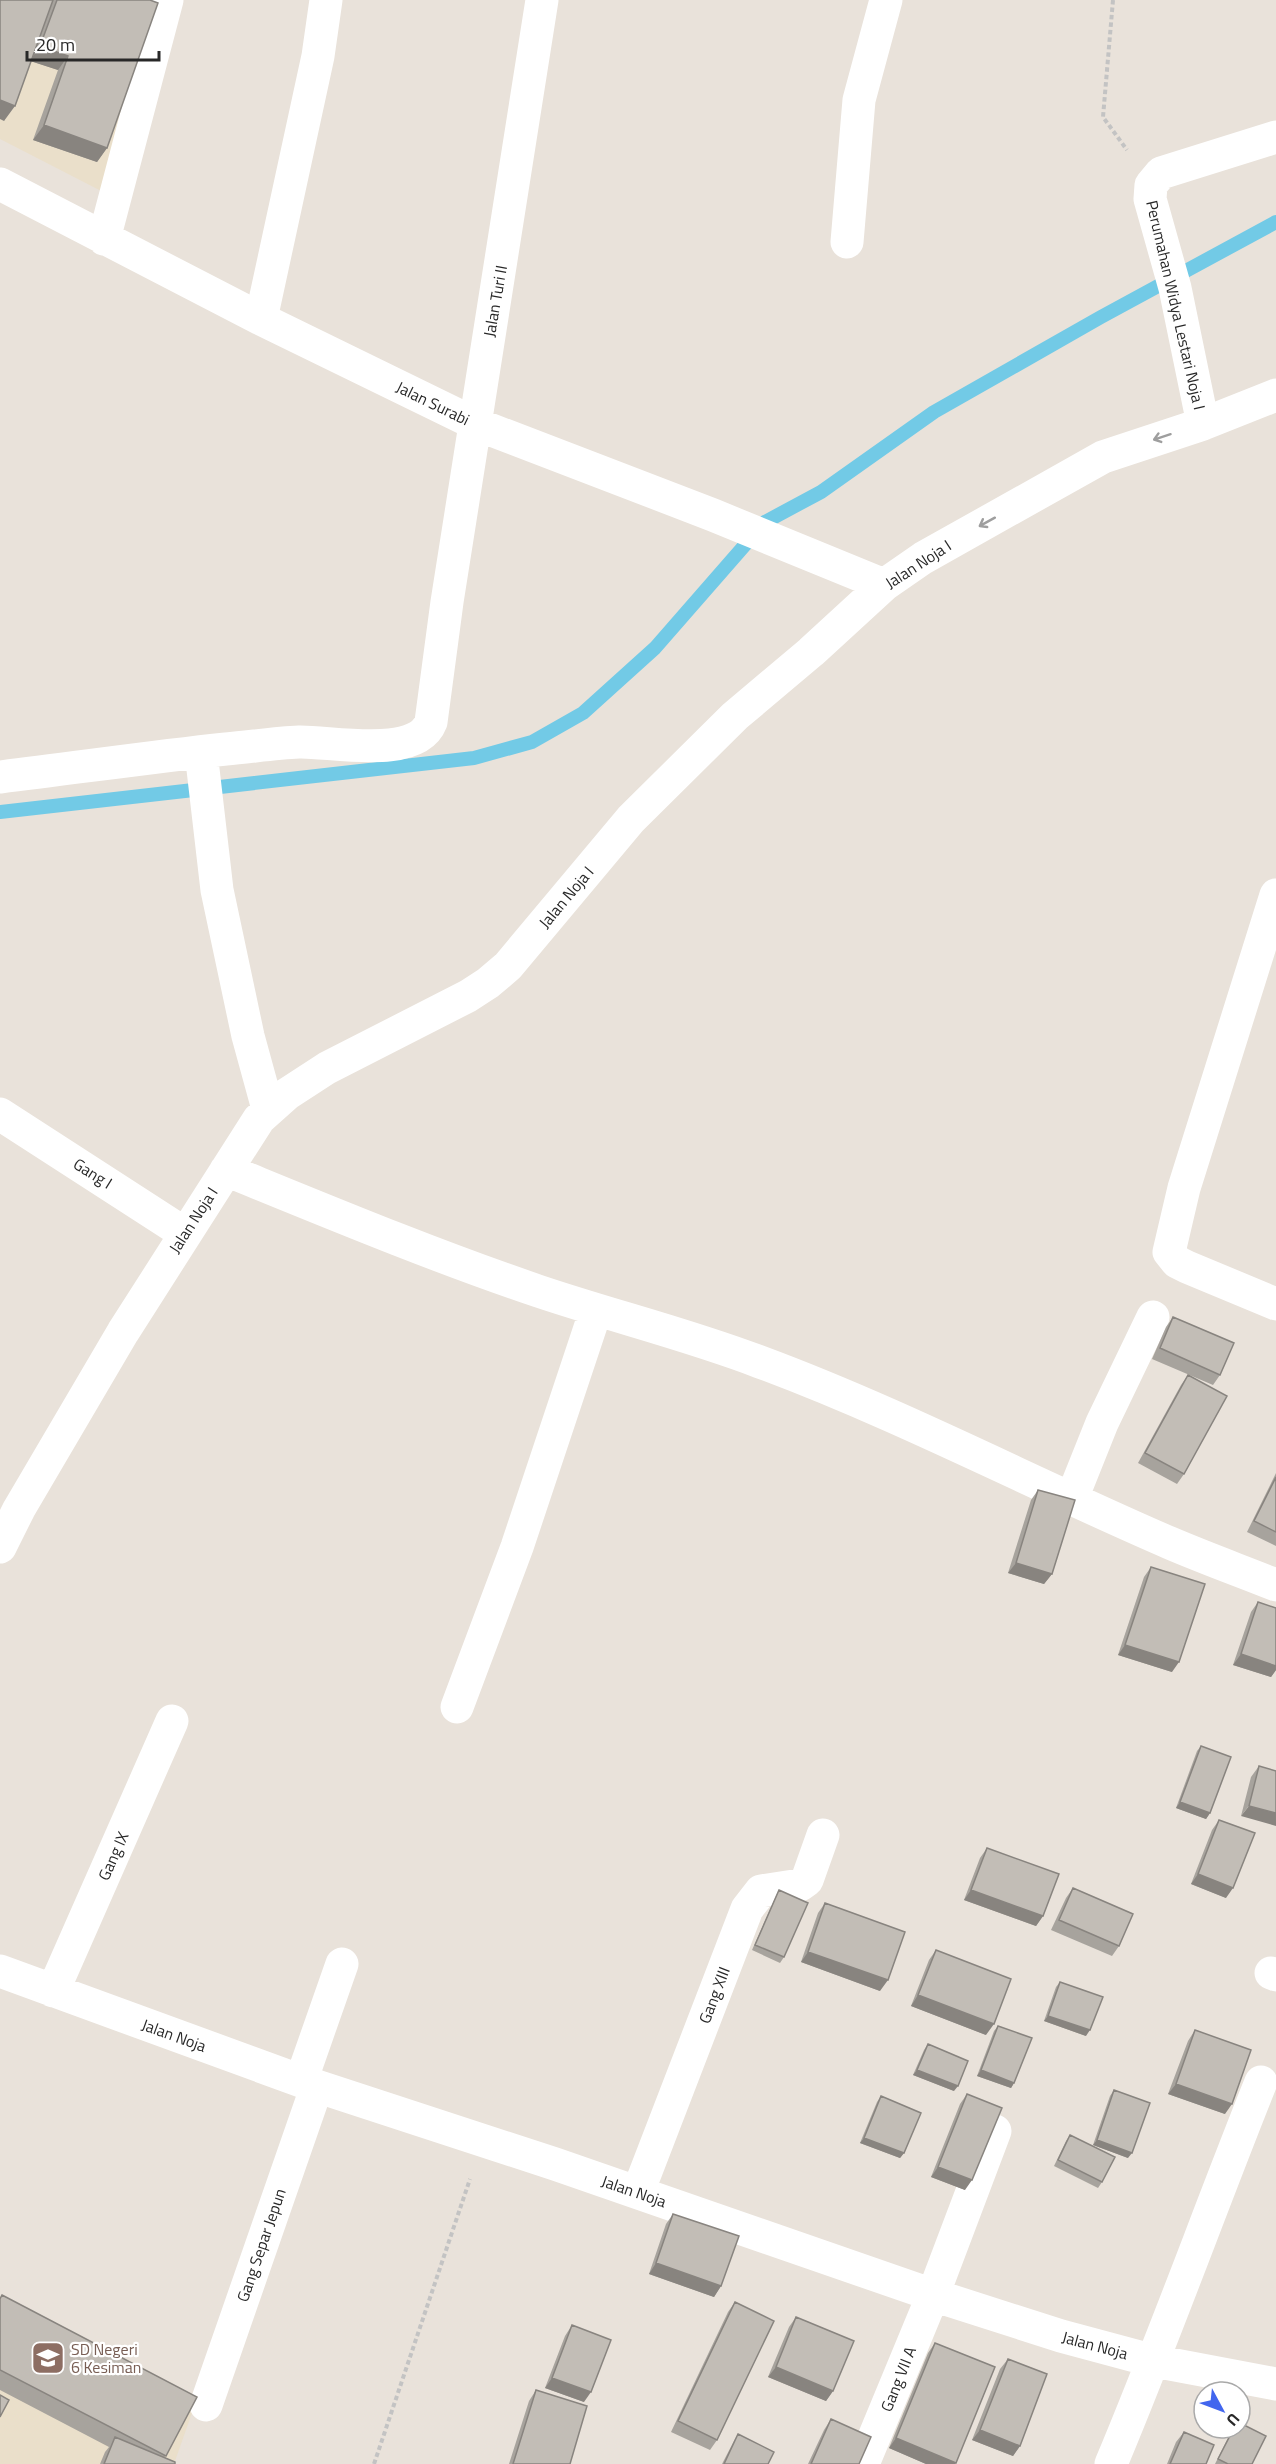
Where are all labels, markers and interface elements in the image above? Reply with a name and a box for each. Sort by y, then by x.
scale bar [27,24,159,62]
text: 20 m [36,31,75,58]
street label: Perumahan Widya Lestari Noja I [1140,198,1212,412]
street label: Jalan Turi II [477,263,513,339]
street label: Jalan Surabi [392,375,474,431]
one-way arrow [1153,433,1172,444]
one-way arrow [979,516,996,528]
street label: Jalan Noja I [880,534,956,594]
street label: Jalan Noja I [533,861,599,933]
street label: Gang I [69,1152,117,1194]
street label: Jalan Noja I [163,1182,223,1258]
street label: Gang IX [92,1828,134,1884]
street label: Gang XIII [692,1963,736,2027]
street label: Jalan Noja [138,2012,210,2058]
street label: Jalan Noja [598,2169,670,2213]
street label: Gang Separ Jepun [230,2185,292,2305]
street label: Jalan Noja [1059,2325,1131,2365]
place label: SD Negeri 6 Kesiman [71,2337,141,2379]
school or university icon: SD Negeri 6 Kesiman [30,2340,66,2376]
street label: Gang VII A [874,2342,922,2415]
north arrow [1192,2380,1252,2440]
text: U [1221,2408,1246,2432]

